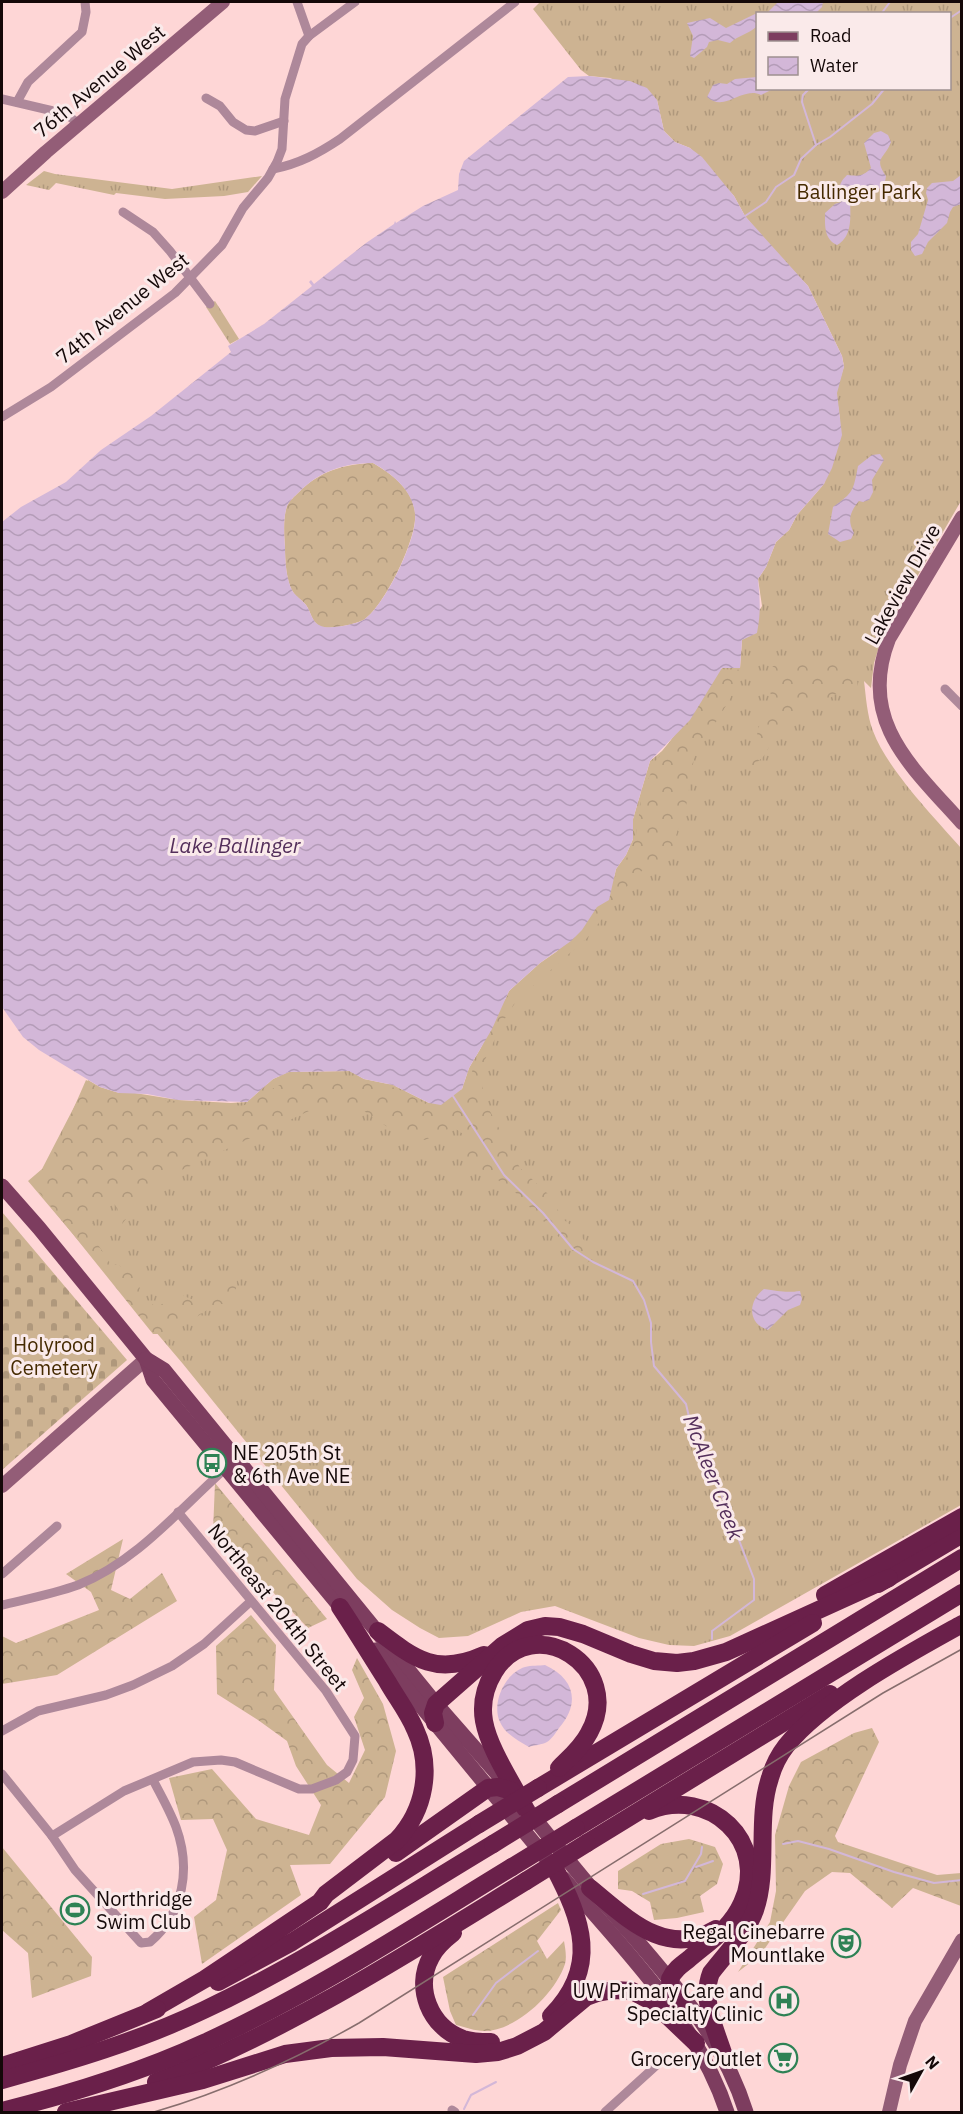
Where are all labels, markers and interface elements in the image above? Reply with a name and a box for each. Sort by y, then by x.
legend [756,12,951,90]
street label: 76th Avenue West [28,18,170,144]
text: Road [810,24,851,47]
text: Water [810,54,859,77]
park label: Ballinger Park [797,178,922,205]
street label: 74th Avenue West [50,246,194,370]
street label: Lakeview Drive [858,519,946,649]
water label: Lake Ballinger [170,831,302,859]
park label: Holyrood Cemetery [10,1331,98,1381]
water label: McAleer Creek [677,1410,751,1545]
place label: NE 205th St & 6th Ave NE [233,1439,350,1489]
bus stop icon: NE 205th St & 6th Ave NE [196,1447,228,1479]
street label: Northeast 204th Street [202,1518,354,1696]
place label: Northridge Swim Club [96,1885,193,1935]
sports icon: Northridge Swim Club [59,1894,91,1926]
place label: Regal Cinebarre Mountlake [683,1918,825,1968]
theatre icon: Regal Cinebarre Mountlake [830,1927,862,1959]
place label: UW Primary Care and Specialty Clinic [573,1977,763,2027]
hospital icon: UW Primary Care and Specialty Clinic [768,1985,800,2017]
supermarket icon: Grocery Outlet [767,2042,799,2074]
north arrow [891,2042,951,2102]
place label: Grocery Outlet [631,2045,762,2072]
text: N [921,2051,944,2073]

